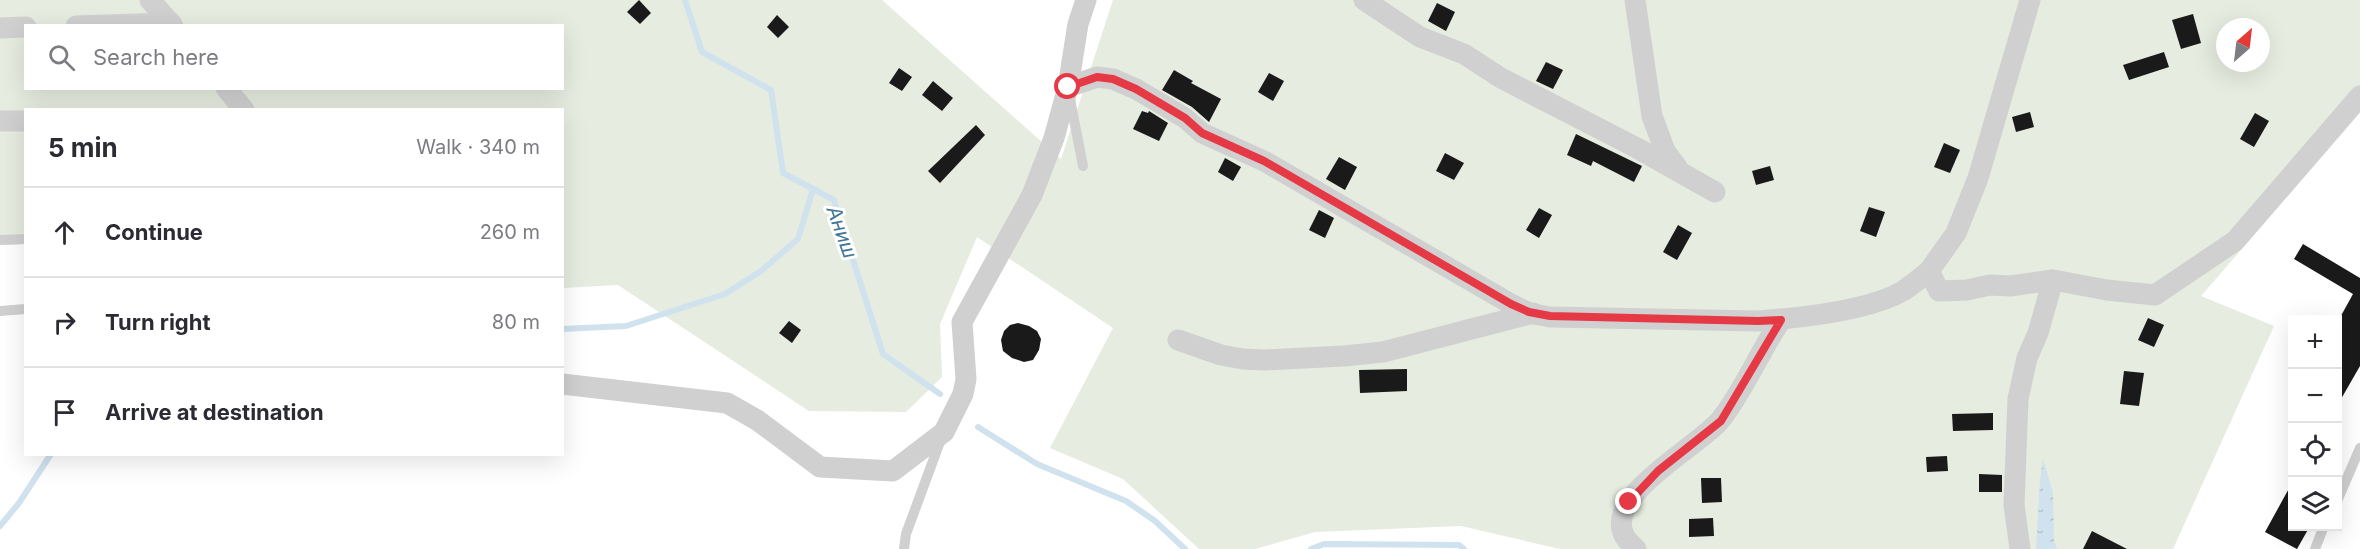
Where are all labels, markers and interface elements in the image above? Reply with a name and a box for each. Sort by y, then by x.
north arrow [2216,18,2270,72]
search box [24,24,564,90]
icon: search [45,41,78,74]
text: Search here [93,44,219,70]
route start [1054,73,1080,99]
text: 5 min [48,132,118,163]
text: Walk · 340 m [416,135,540,159]
water label: Аниш [821,202,863,261]
icon: ahead [48,216,81,249]
text: Continue [105,219,203,245]
text: 260 m [480,220,540,244]
icon: right [48,306,81,339]
text: Turn right [105,309,211,335]
text: 80 m [492,310,540,334]
map controls [2288,315,2342,531]
button: + [2288,315,2342,369]
button: − [2288,369,2342,423]
icon: arrive [48,396,81,429]
text: Arrive at destination [105,399,324,425]
button: locate [2288,423,2342,477]
button: layers [2288,477,2342,531]
route end [1615,488,1641,514]

